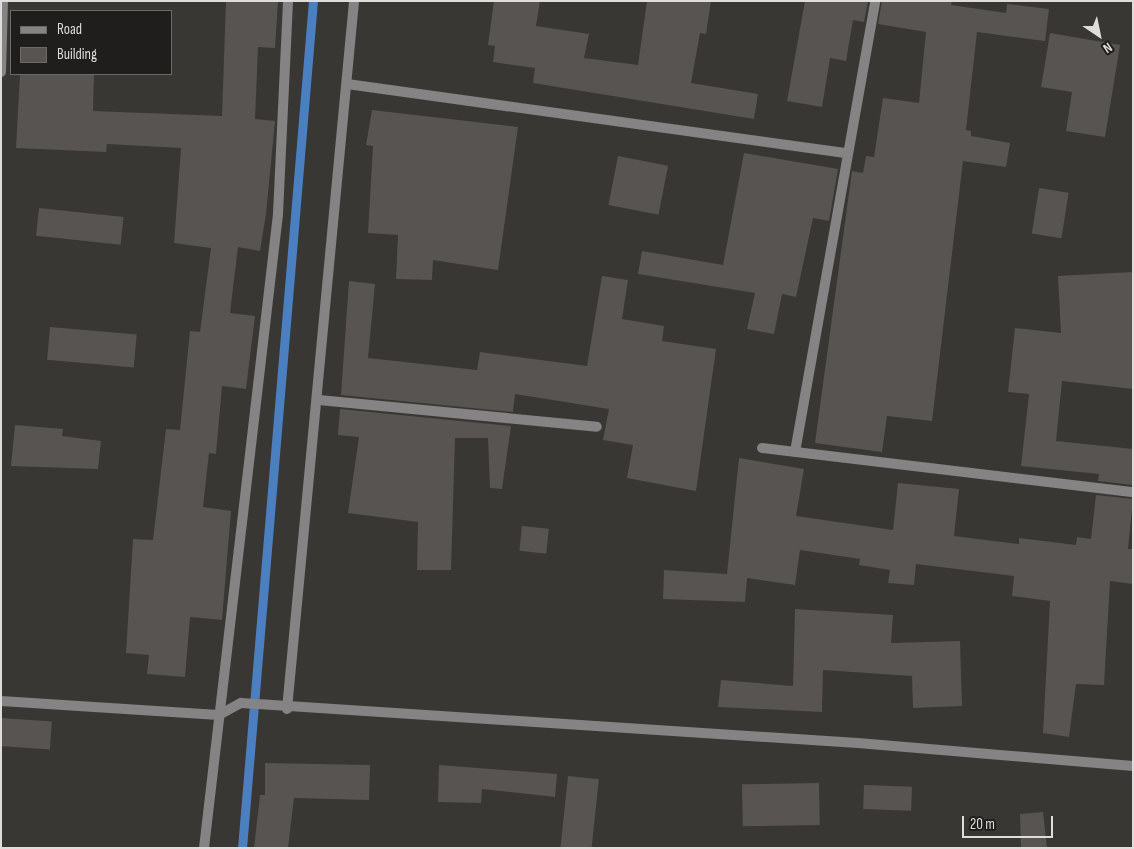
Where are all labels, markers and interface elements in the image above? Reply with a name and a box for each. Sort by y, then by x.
legend [10,10,172,75]
north arrow [1074,10,1124,60]
text: Road [57,20,82,39]
text: N [1100,39,1116,57]
text: Building [57,45,97,64]
scale bar [964,806,1055,838]
text: 20 m [970,815,995,834]

